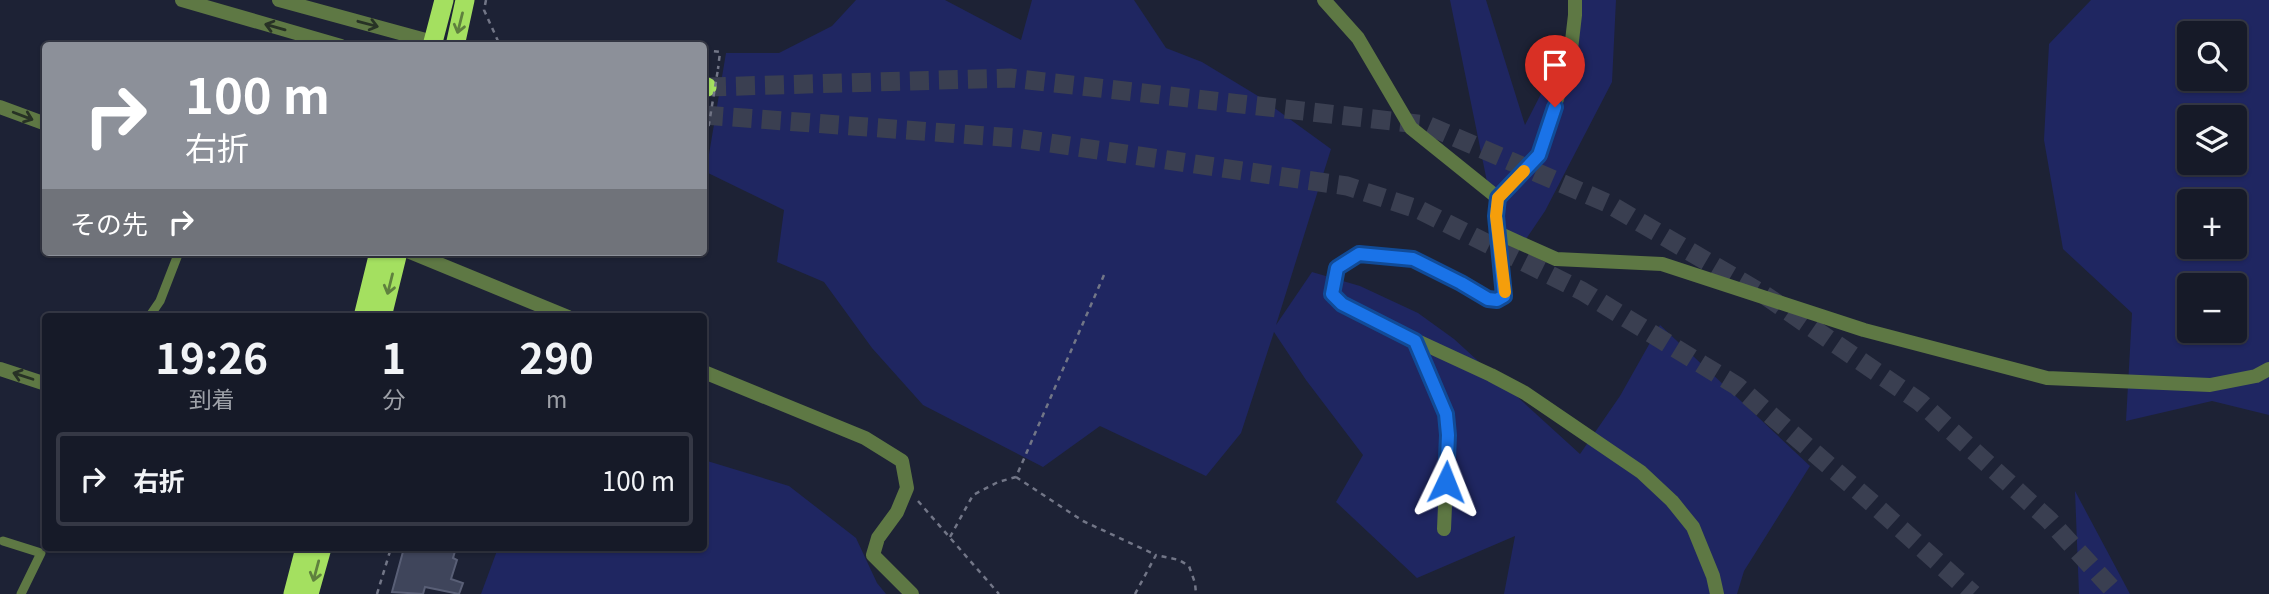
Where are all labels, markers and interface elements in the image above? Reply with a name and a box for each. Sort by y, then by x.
one-way arrow [453,11,466,34]
one-way arrow [264,19,286,32]
one-way arrow [357,19,379,32]
map controls [2177,21,2247,343]
button: search [2177,21,2247,91]
pin [1525,35,1585,107]
icon: arrive [1536,46,1574,84]
text: 100 m [185,57,330,128]
icon: right [70,70,161,161]
button: layers [2177,105,2247,175]
one-way arrow [11,111,33,123]
text: 右折 [185,123,249,169]
button: + [2177,189,2247,259]
icon: right [162,203,200,241]
text: その先 [70,204,148,241]
one-way arrow [383,273,396,295]
button: − [2177,273,2247,343]
text: 19:26 [155,325,268,386]
text: 1 [381,325,406,386]
text: 290 [519,325,594,386]
one-way arrow [12,369,34,381]
text: 到着 [189,381,235,415]
text: 分 [382,381,405,415]
text: m [546,381,567,415]
position arrow [1409,445,1483,519]
icon: right [74,460,112,498]
text: 右折 [133,461,185,498]
text: 100 m [602,461,675,498]
one-way arrow [308,560,321,582]

